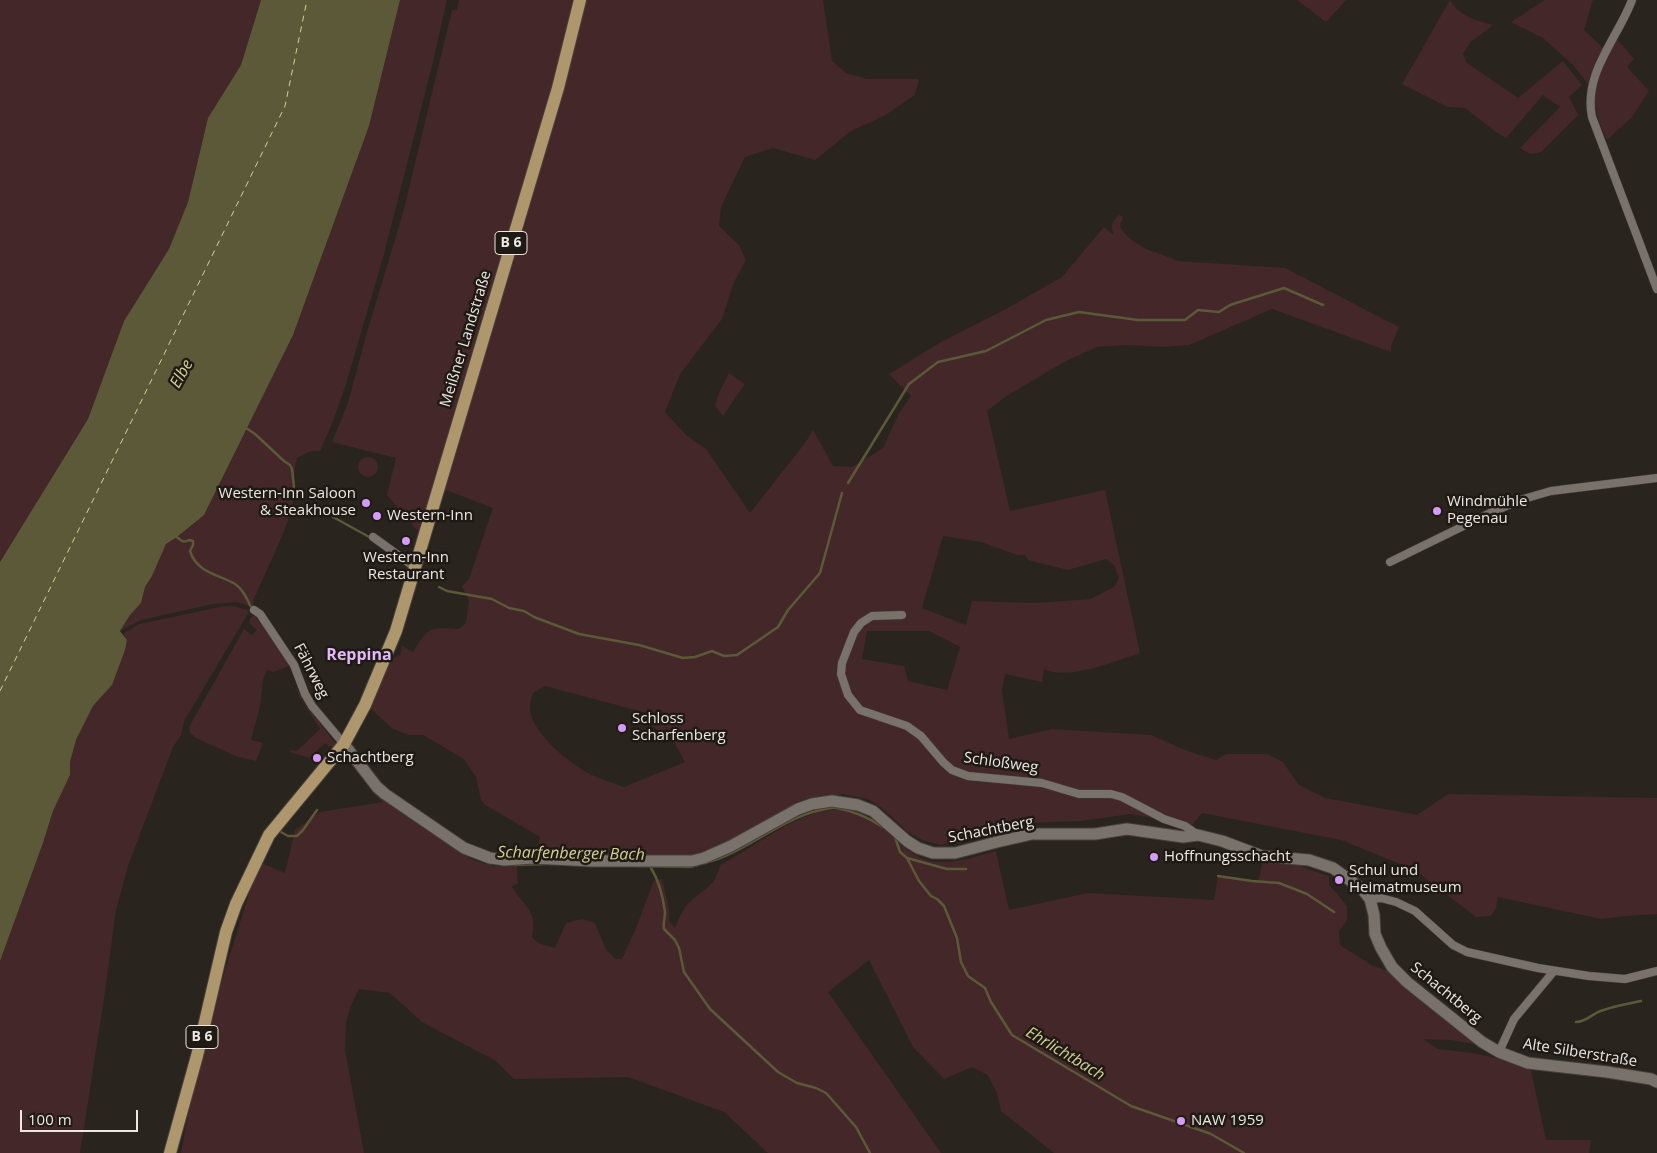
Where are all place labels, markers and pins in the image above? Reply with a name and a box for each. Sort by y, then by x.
place label: Western-Inn Saloon & Steakhouse [219,485,356,520]
place label: Windmühle Pegenau [1447,493,1528,528]
marker: Western-Inn Saloon & Steakhouse [360,497,372,509]
marker: Windmühle Pegenau [1431,505,1443,517]
place label: Western-Inn [387,507,473,525]
marker: Western-Inn [371,510,383,522]
marker: Western-Inn Restaurant [400,535,412,547]
place label: Western-Inn Restaurant [363,549,449,584]
place label: Schloss Scharfenberg [632,710,726,745]
marker: Schloss Scharfenberg [616,722,628,734]
place label: Schachtberg [327,749,414,767]
marker: Schachtberg [311,752,323,764]
place label: Hoffnungsschacht [1164,848,1291,866]
marker: Hoffnungsschacht [1148,851,1160,863]
place label: Schul und Heimatmuseum [1349,862,1462,897]
marker: Schul und Heimatmuseum [1333,874,1345,886]
place label: NAW 1959 [1191,1112,1264,1130]
marker: NAW 1959 [1175,1115,1187,1127]

